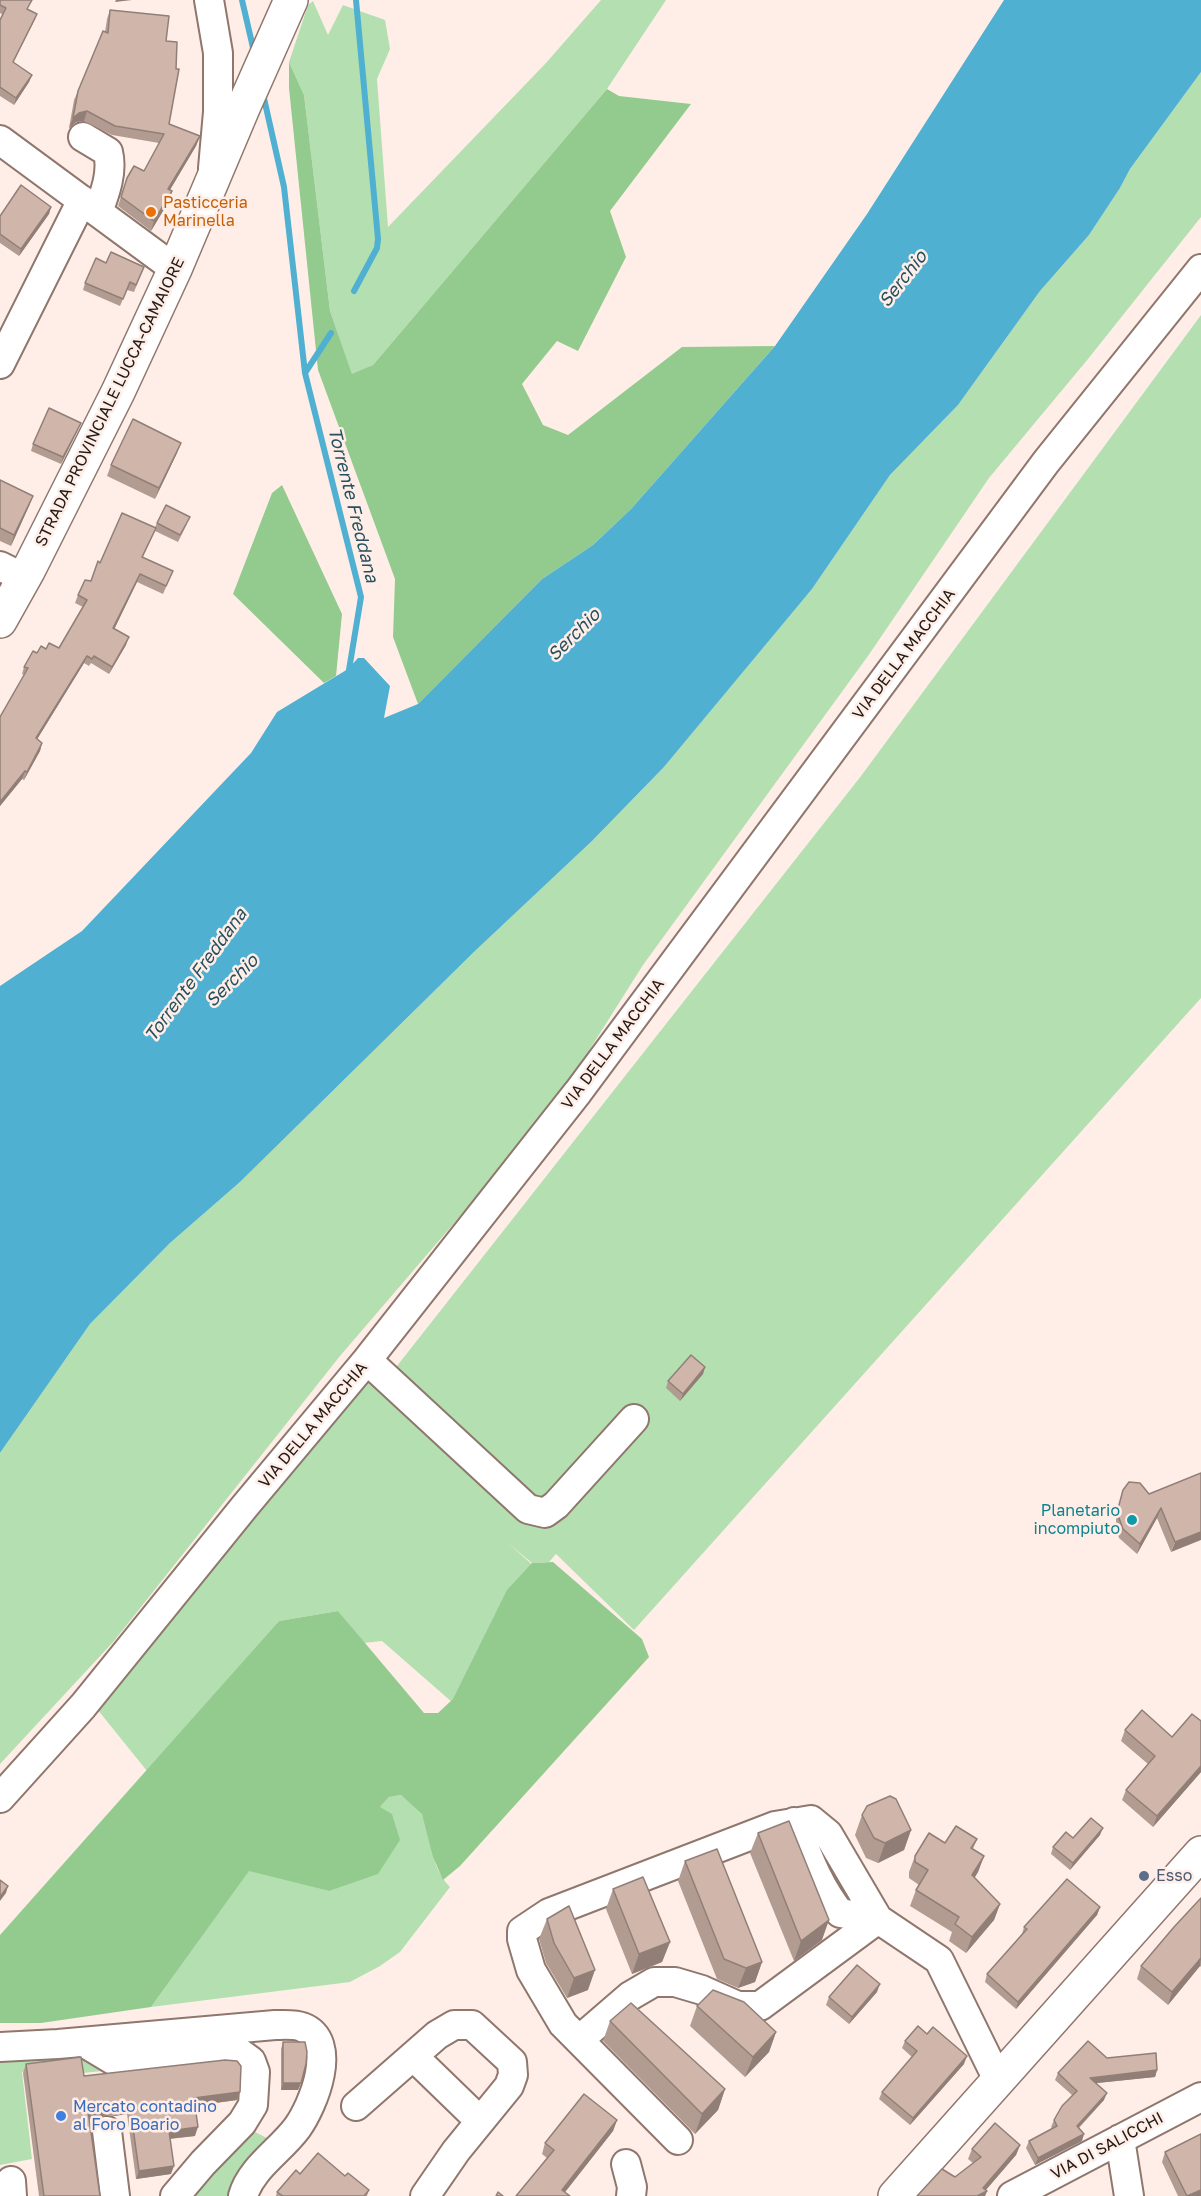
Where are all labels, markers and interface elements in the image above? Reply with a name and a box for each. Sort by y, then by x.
place label: Pasticceria Marinella [163,193,248,231]
marker: Pasticceria Marinella [144,205,158,219]
water label: Serchio [874,247,932,311]
street label: STRADA PROVINCIALE LUCCA-CAMAIORE [31,254,189,550]
water label: Torrente Freddana [323,425,383,585]
street label: VIA DELLA MACCHIA [849,585,959,723]
water label: Serchio [543,604,605,666]
water label: Torrente Freddana [140,904,252,1046]
water label: Serchio [201,950,263,1012]
street label: VIA DELLA MACCHIA [558,975,668,1113]
street label: VIA DELLA MACCHIA [255,1358,371,1492]
place label: Planetario incompiuto [1034,1501,1120,1539]
marker: Planetario incompiuto [1125,1513,1139,1527]
place label: Esso [1156,1866,1192,1886]
marker: Esso [1137,1869,1151,1883]
place label: Mercato contadino al Foro Boario [73,2097,217,2135]
street label: VIA DI SALICCHI [1047,2108,1167,2184]
marker: Mercato contadino al Foro Boario [54,2109,68,2123]

